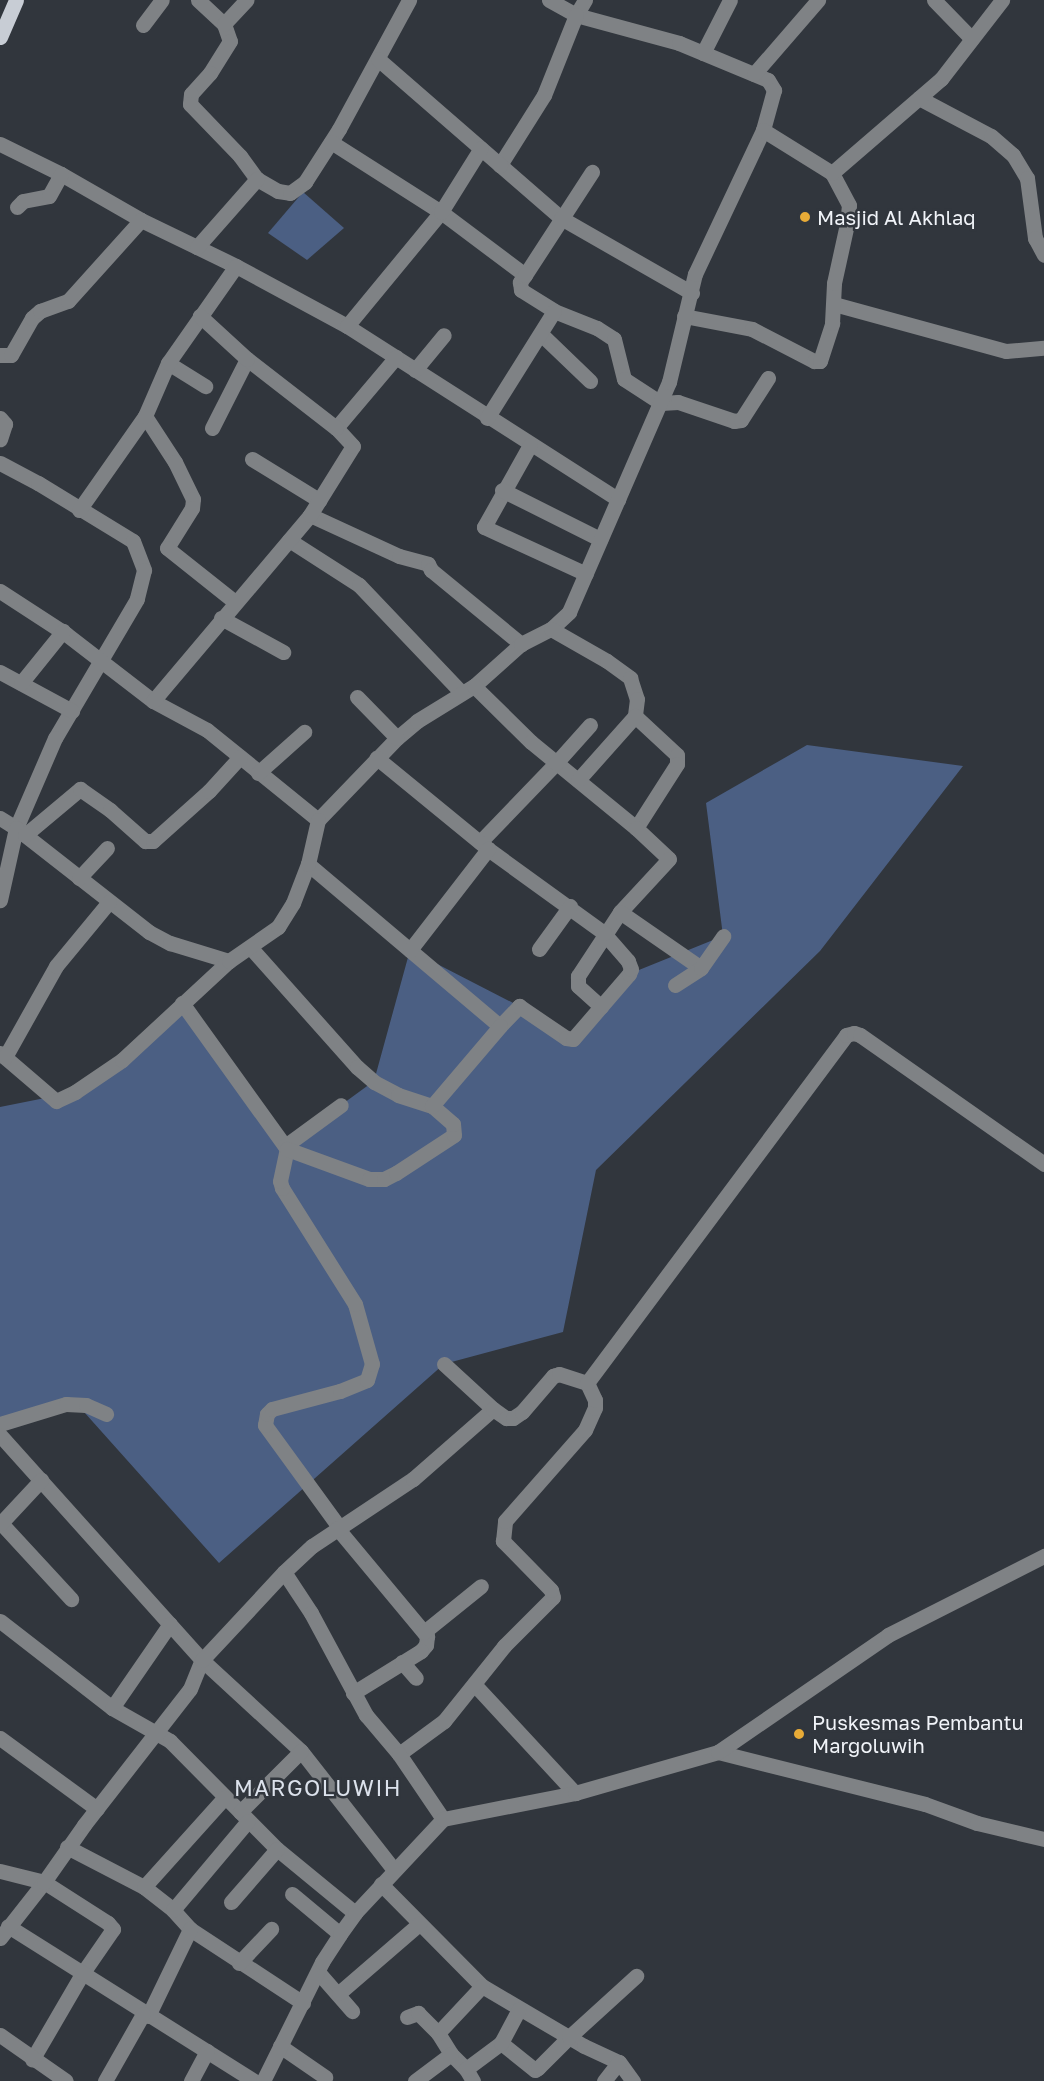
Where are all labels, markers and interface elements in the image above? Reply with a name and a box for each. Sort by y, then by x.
place label: Masjid Al Akhlaq [817,205,976,229]
marker: Masjid Al Akhlaq [798,210,812,224]
place label: Puskesmas Pembantu Margoluwih [812,1710,1023,1757]
marker: Puskesmas Pembantu Margoluwih [790,1725,808,1743]
district label: MARGOLUWIH [234,1775,402,1801]

